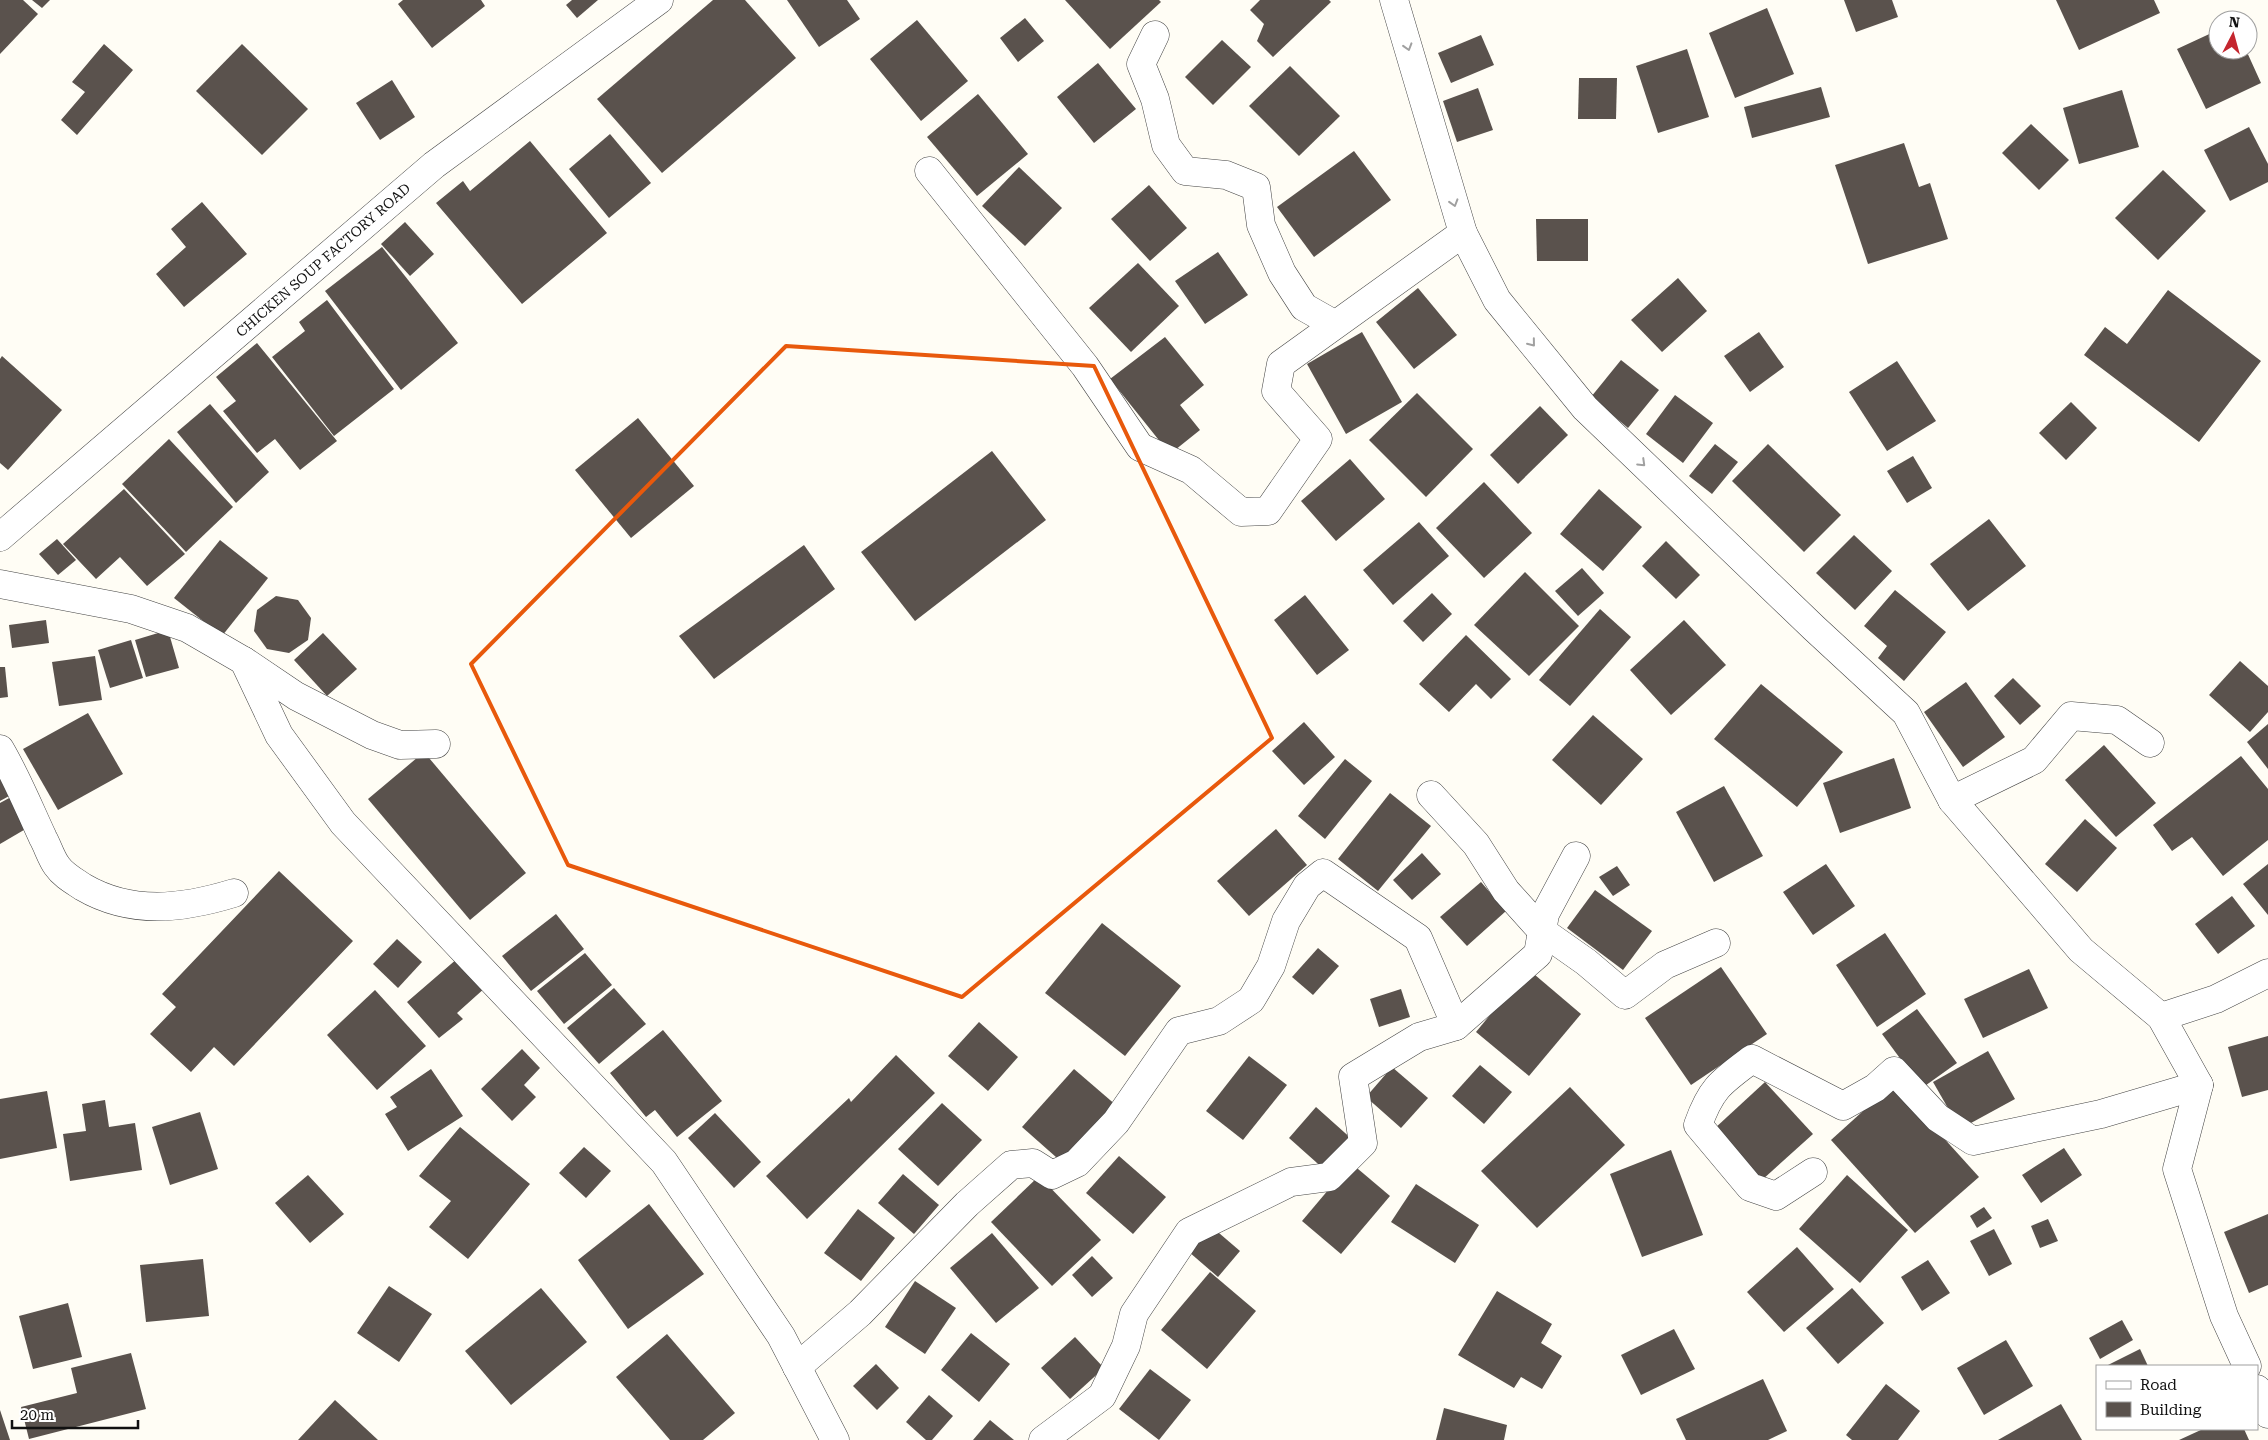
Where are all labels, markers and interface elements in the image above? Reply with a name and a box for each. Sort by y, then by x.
north arrow [2208,10,2258,60]
text: N [2228,14,2241,31]
one-way arrow [1402,42,1412,50]
street label: CHICKEN SOUP FACTORY ROAD [233,180,414,340]
one-way arrow [1449,198,1459,206]
one-way arrow [1527,337,1535,346]
one-way arrow [1636,457,1645,466]
legend [2096,1365,2258,1430]
text: Road [2140,1376,2177,1394]
scale bar [12,1398,139,1430]
text: Building [2140,1401,2202,1419]
text: 20 m [20,1406,55,1424]

